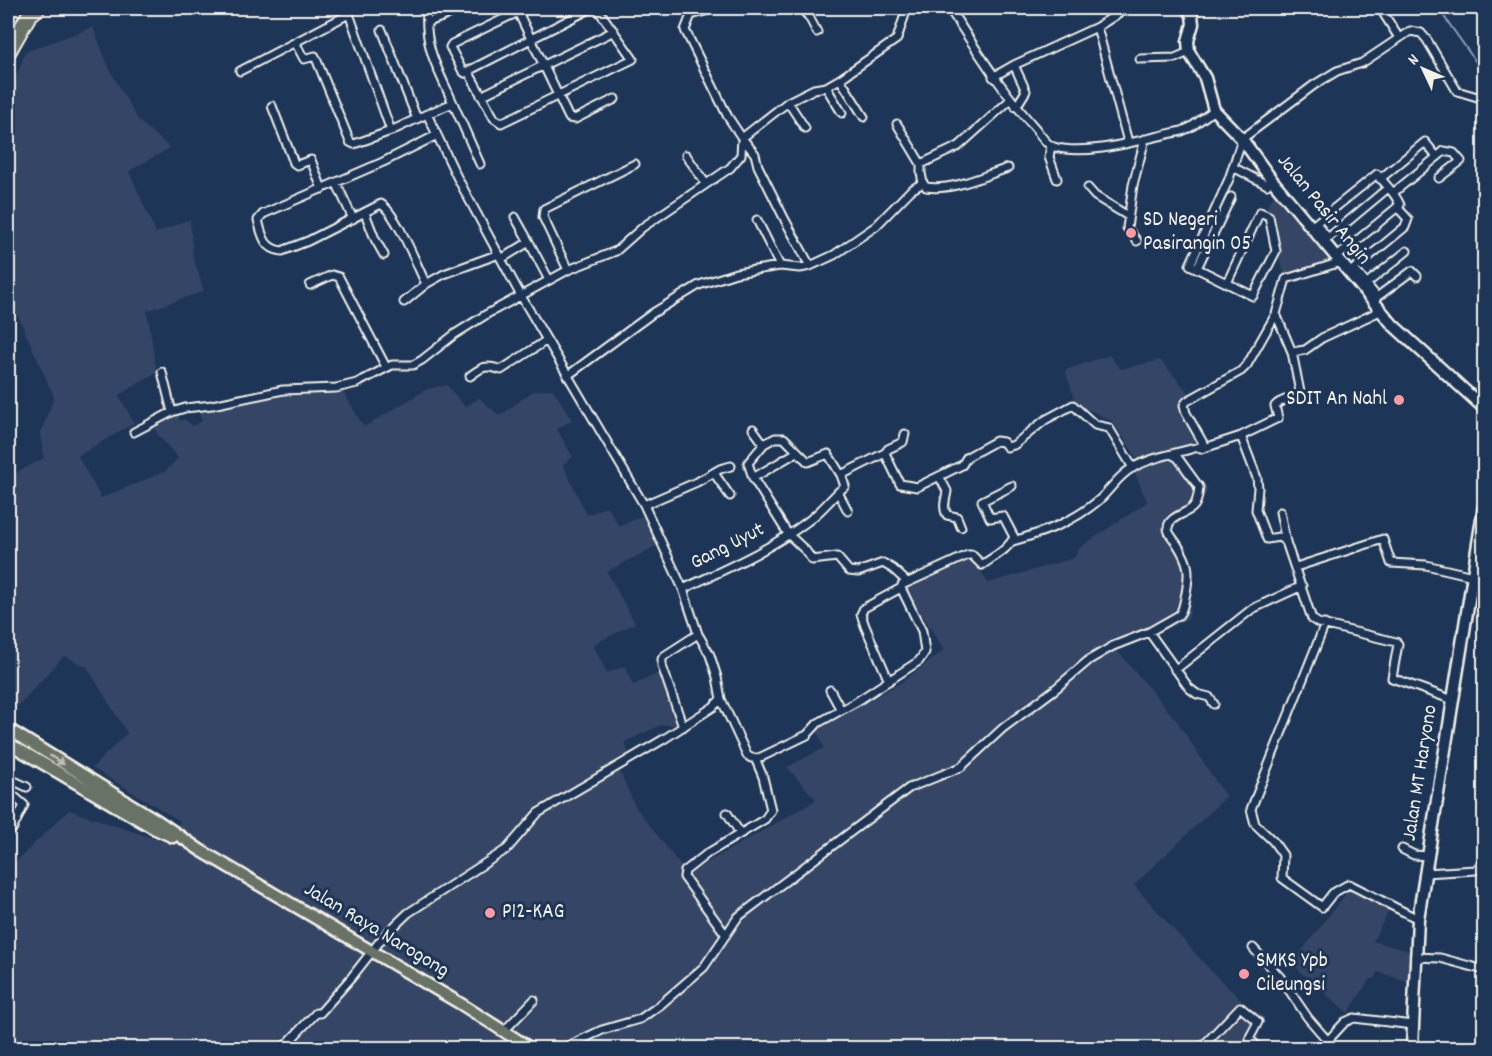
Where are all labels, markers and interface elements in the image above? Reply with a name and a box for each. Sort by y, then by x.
north arrow [1393,39,1453,99]
text: N [1403,49,1425,71]
street label: Jalan Pasir Angin [1269,148,1377,272]
place label: SD Negeri Pasirangin 05 [1143,206,1251,260]
marker: SD Negeri Pasirangin 05 [1124,226,1138,240]
place label: SDIT An Nahl [1286,385,1387,415]
marker: SDIT An Nahl [1392,393,1406,407]
street label: Gang Uyut [686,515,770,578]
street label: Jalan MT Haryono [1395,703,1447,843]
one-way arrow [49,754,65,765]
street label: Jalan Raya Narogong [298,876,454,986]
place label: P12-KAG [502,898,564,928]
marker: P12-KAG [483,906,497,920]
place label: SMKS Ypb Cileungsi [1256,947,1328,1001]
marker: SMKS Ypb Cileungsi [1237,967,1251,981]

